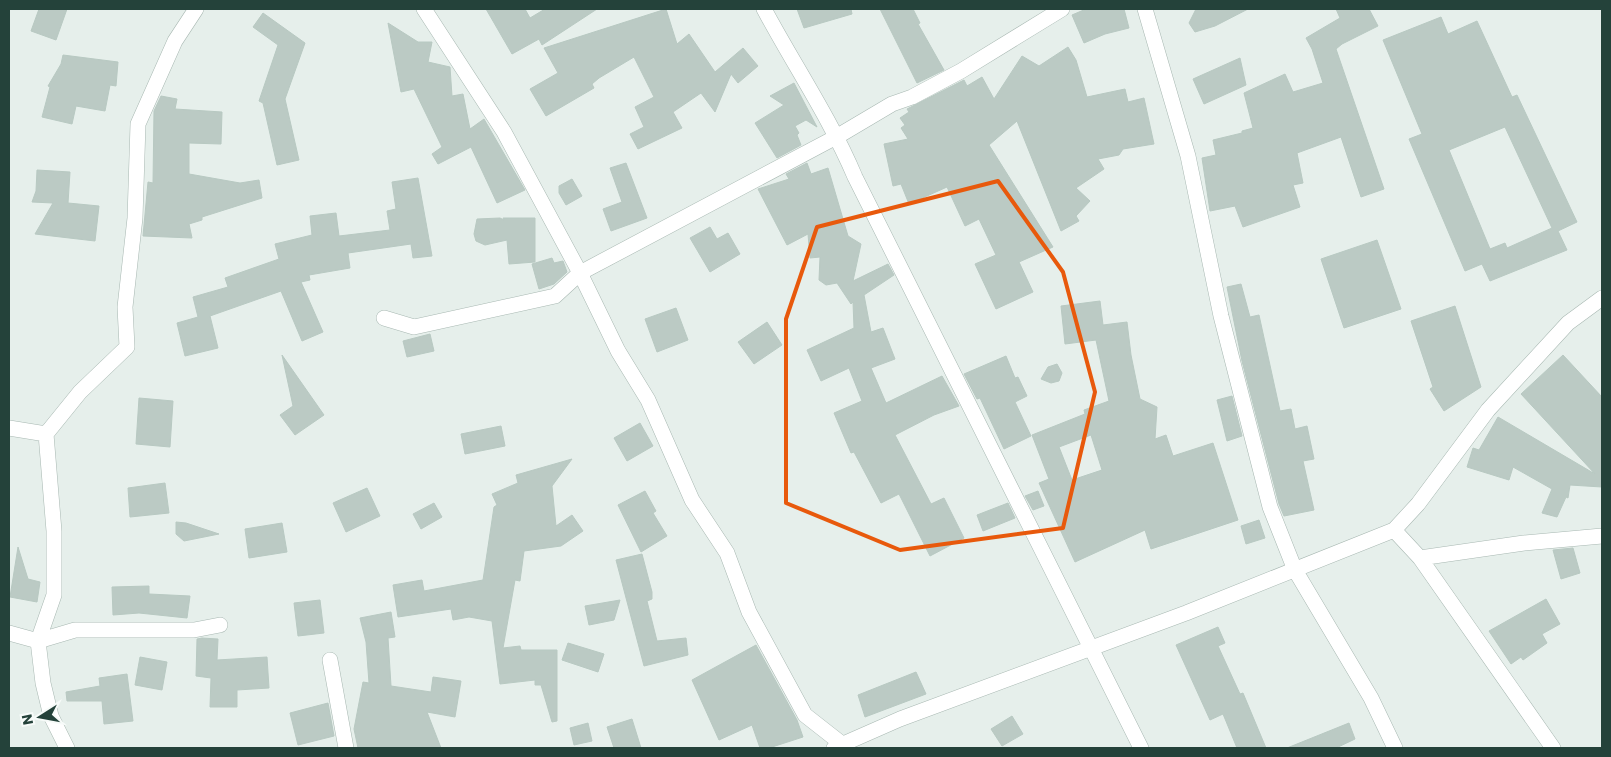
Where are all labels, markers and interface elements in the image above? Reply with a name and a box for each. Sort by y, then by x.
north arrow [15,692,65,742]
text: N [16,712,38,727]

